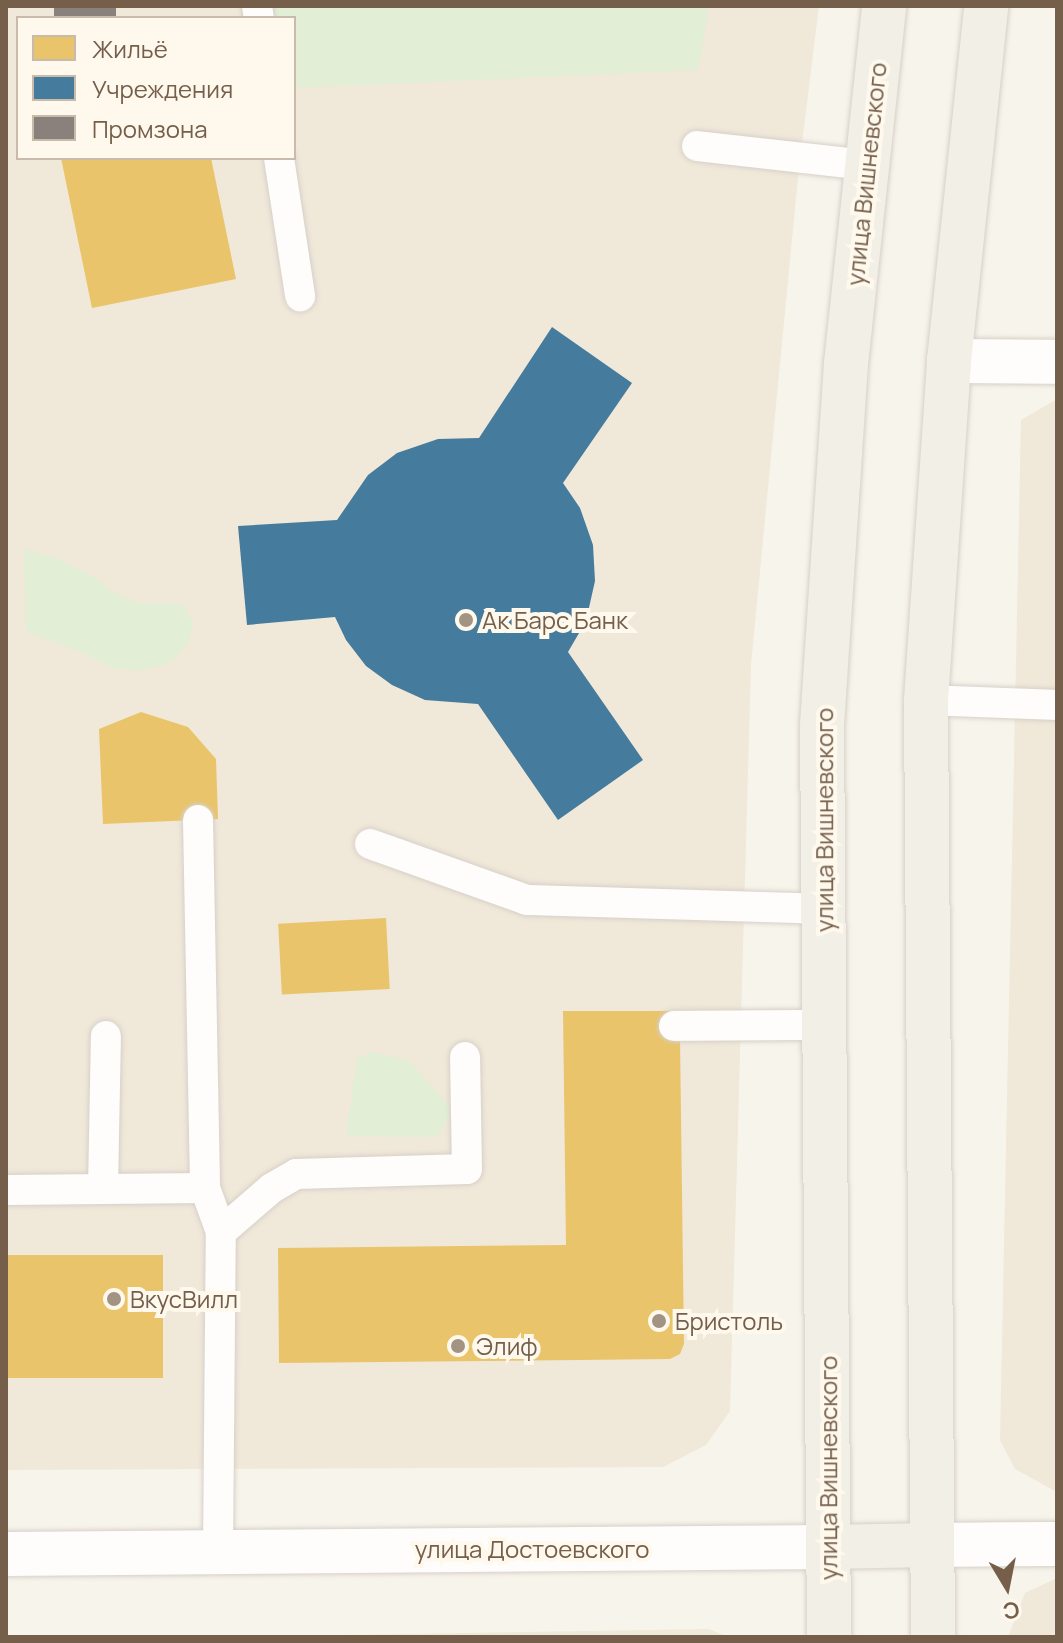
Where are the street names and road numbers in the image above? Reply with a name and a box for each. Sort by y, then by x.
street label: улица Вишневского [840,61,892,287]
street label: улица Вишневского [810,708,838,932]
street label: улица Вишневского [814,1356,842,1580]
street label: улица Достоевского [415,1535,649,1563]

